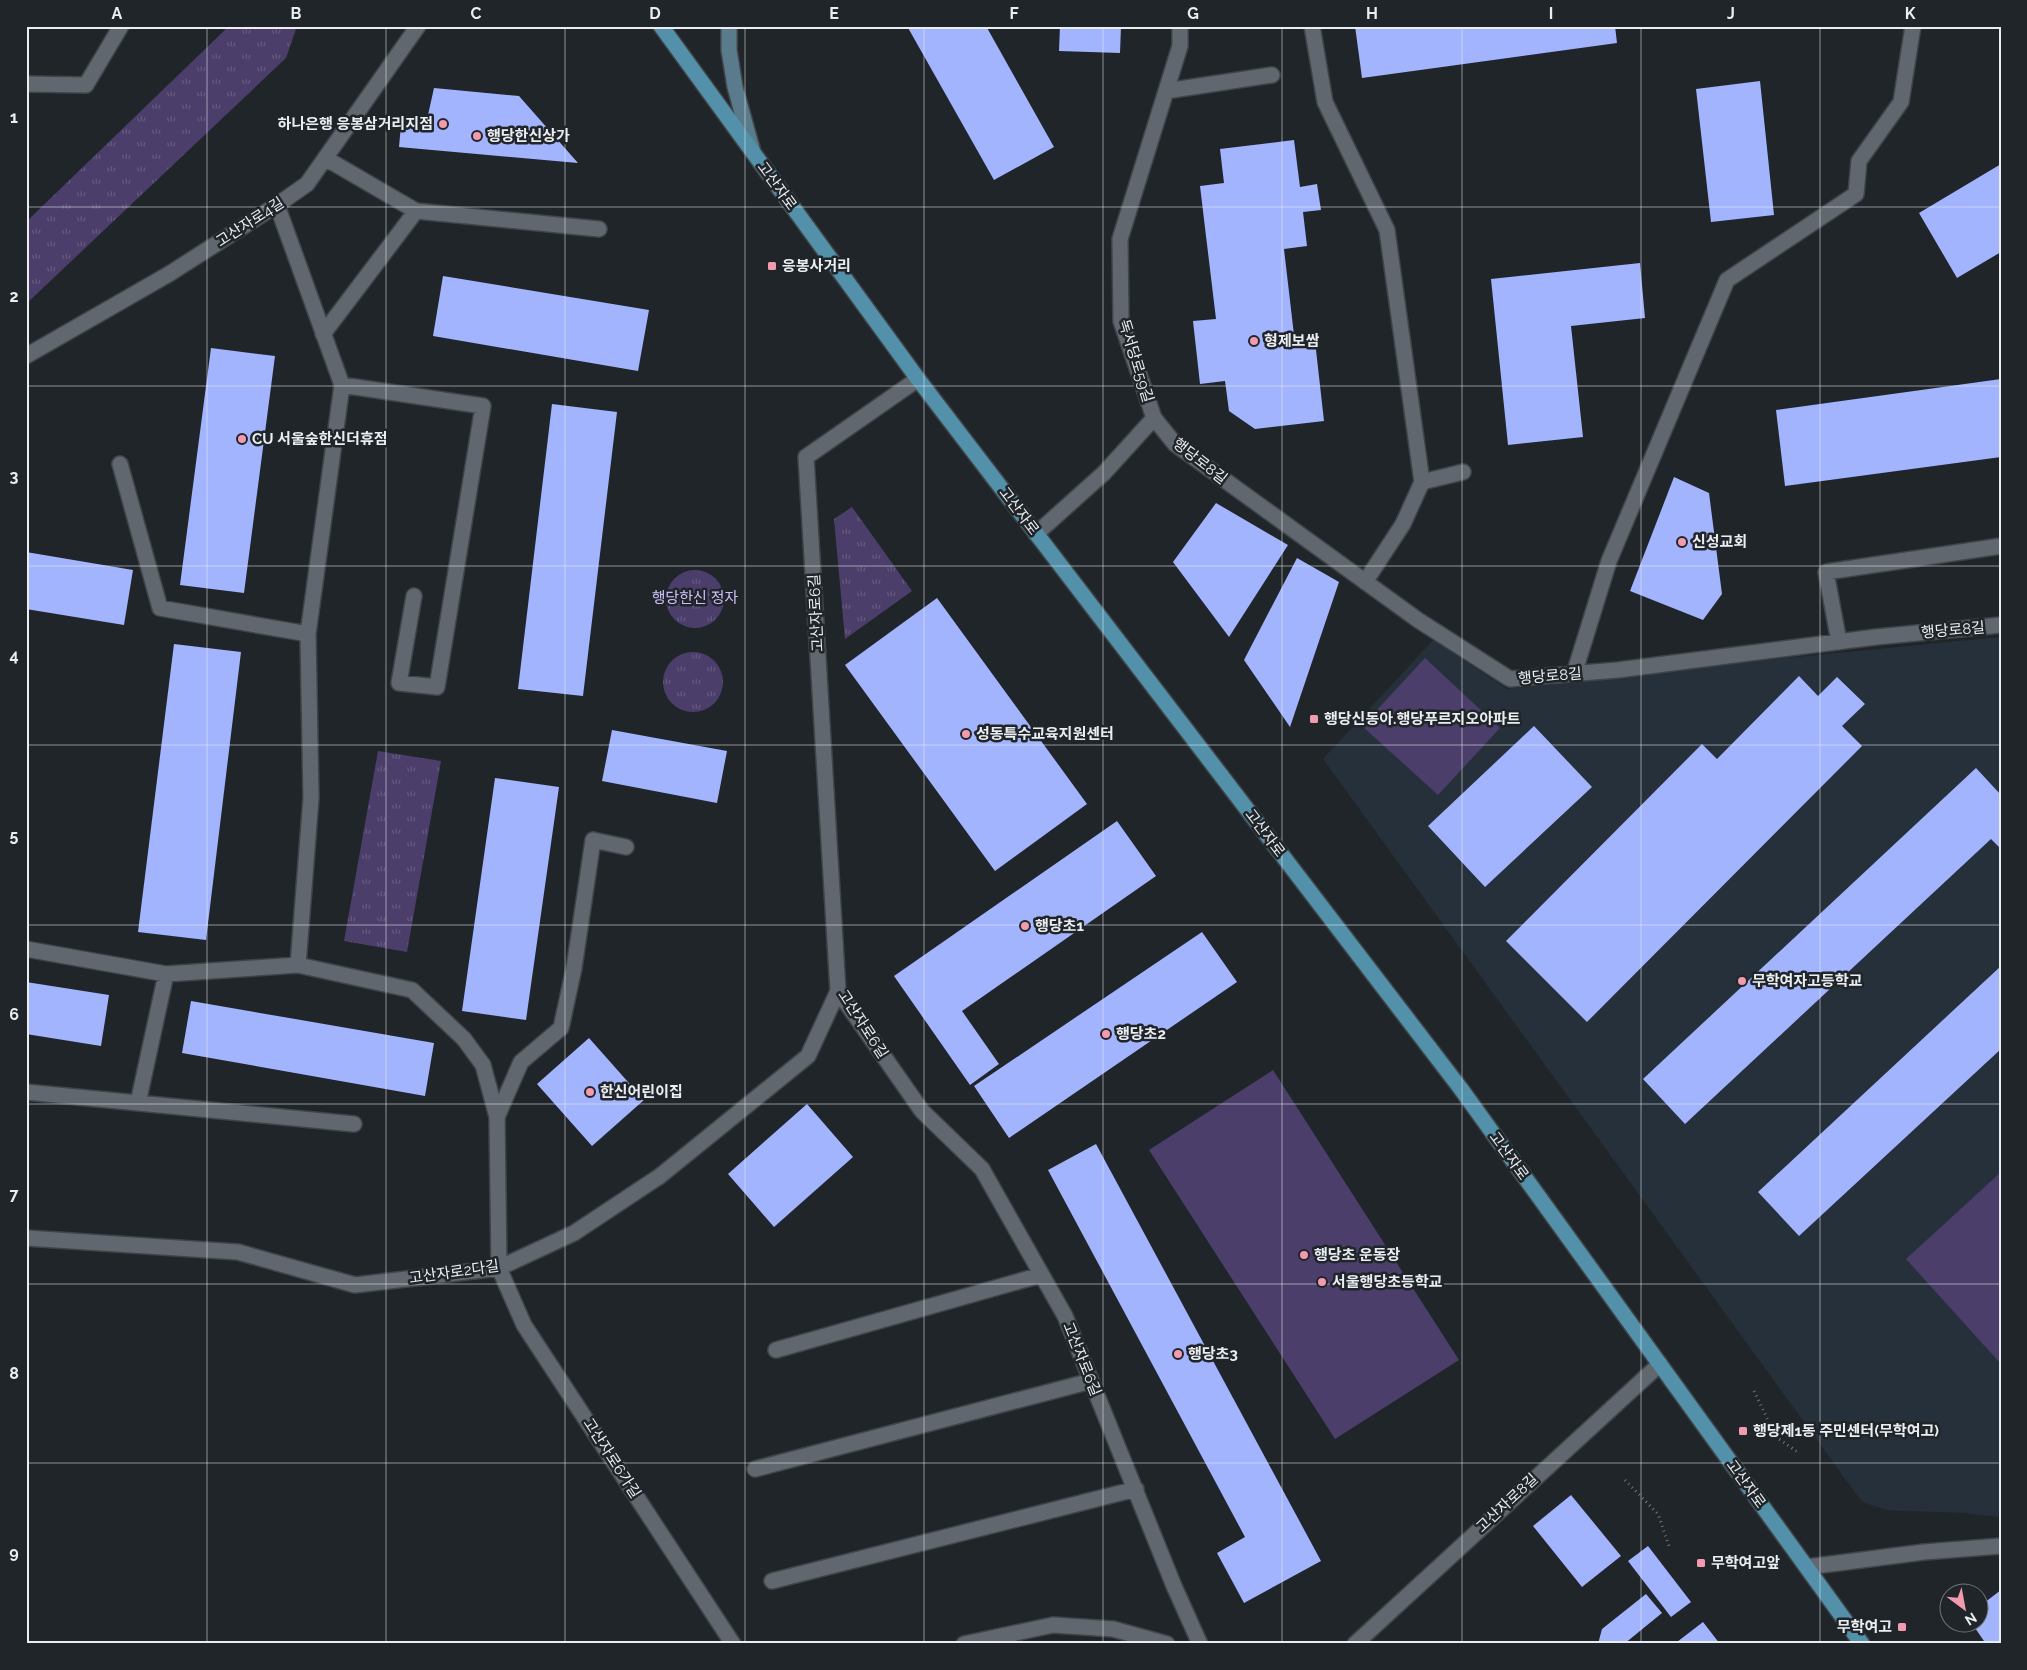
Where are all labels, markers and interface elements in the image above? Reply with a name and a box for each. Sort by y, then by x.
text: A [112,4,123,23]
text: B [291,4,302,23]
text: C [471,4,482,23]
text: D [649,4,661,23]
text: E [829,4,839,23]
text: F [1009,4,1019,23]
text: G [1187,4,1199,23]
text: H [1366,4,1378,23]
text: I [1549,4,1553,23]
text: J [1727,4,1735,23]
text: K [1905,4,1916,23]
text: 1 [10,108,18,127]
place label: 하나은행 응봉삼거리지점 [278,115,433,133]
marker: 하나은행 응봉삼거리지점 [437,118,449,130]
place label: 행당한신상가 [487,127,570,145]
marker: 행당한신상가 [471,130,483,142]
street label: 고산자로 [753,158,801,214]
street label: 고산자로4길 [213,193,287,251]
place label: 응봉사거리 [782,257,851,275]
marker: 응봉사거리 [766,260,778,272]
text: 2 [9,287,19,306]
street label: 독서당로59길 [1115,317,1157,405]
place label: 형제보쌈 [1264,332,1319,350]
marker: 형제보쌈 [1248,335,1260,347]
place label: CU 서울숲한신더휴점 [252,430,388,448]
marker: CU 서울숲한신더휴점 [236,433,248,445]
street label: 행당로8길 [1169,434,1231,488]
text: 3 [10,467,19,486]
street label: 고산자로 [995,484,1043,538]
place label: 신성교회 [1692,533,1747,551]
marker: 신성교회 [1676,536,1688,548]
street label: 고산자로6길 [805,574,827,652]
park label: 행당한신 정자 [652,589,739,607]
street label: 행당로8길 [1920,618,1986,642]
text: 4 [9,646,19,665]
street label: 행당로8길 [1517,664,1583,688]
place label: 행당신동아.행당푸르지오아파트 [1324,710,1521,728]
marker: 행당신동아.행당푸르지오아파트 [1308,713,1320,725]
place label: 성동특수교육지원센터 [976,725,1114,743]
marker: 성동특수교육지원센터 [960,728,972,740]
street label: 고산자로 [1241,806,1289,860]
text: 5 [10,826,19,845]
place label: 행당초1 [1035,917,1084,935]
marker: 행당초1 [1019,920,1031,932]
place label: 무학여자고등학교 [1752,972,1863,990]
marker: 무학여자고등학교 [1736,975,1748,987]
street label: 고산자로6길 [834,986,892,1062]
text: 6 [9,1005,19,1024]
place label: 행당초2 [1116,1025,1166,1043]
marker: 행당초2 [1100,1028,1112,1040]
place label: 한신어린이집 [600,1083,683,1101]
marker: 한신어린이집 [584,1086,596,1098]
street label: 고산자로 [1485,1128,1533,1184]
text: 7 [10,1185,19,1204]
place label: 행당초 운동장 [1314,1246,1401,1264]
marker: 행당초 운동장 [1298,1249,1310,1261]
street label: 고산자로2다길 [408,1257,500,1287]
place label: 서울행당초등학교 [1332,1273,1443,1291]
marker: 서울행당초등학교 [1316,1276,1328,1288]
street label: 고산자로6길 [1059,1319,1105,1399]
place label: 행당초3 [1188,1345,1238,1363]
marker: 행당초3 [1172,1348,1184,1360]
text: 8 [9,1364,19,1383]
street label: 고산자로6가길 [579,1415,645,1501]
place label: 행당제1동 주민센터(무학여고) [1753,1422,1939,1440]
marker: 행당제1동 주민센터(무학여고) [1737,1425,1749,1437]
street label: 고산자로 [1722,1456,1770,1512]
street label: 고산자로8길 [1472,1470,1542,1536]
text: 9 [9,1543,19,1562]
place label: 무학여고앞 [1711,1554,1780,1572]
marker: 무학여고앞 [1695,1557,1707,1569]
north arrow [1940,1582,1990,1632]
text: N [1962,1609,1980,1629]
place label: 무학여고 [1837,1618,1892,1636]
marker: 무학여고 [1896,1621,1908,1633]

